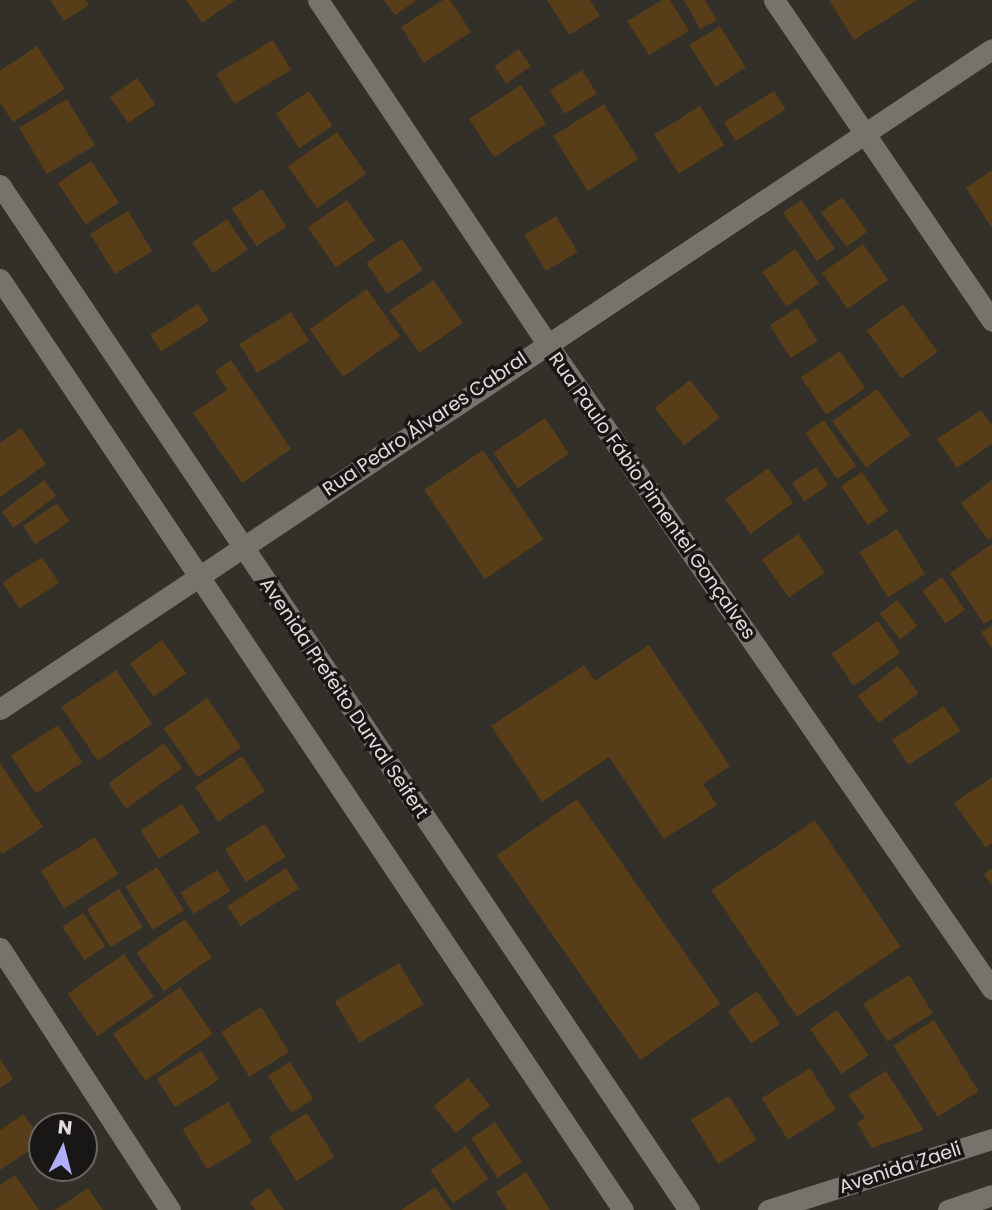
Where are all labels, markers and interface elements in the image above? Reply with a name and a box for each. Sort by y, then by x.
street label: Rua Pedro Álvares Cabral [319,347,531,501]
street label: Rua Paulo Fábio Pimentel Gonçalves [544,348,760,644]
street label: Avenida Prefeito Durval Seifert [255,573,433,823]
north arrow [28,1112,98,1182]
text: N [57,1113,74,1142]
street label: Avenida Zaeli [836,1138,964,1198]

